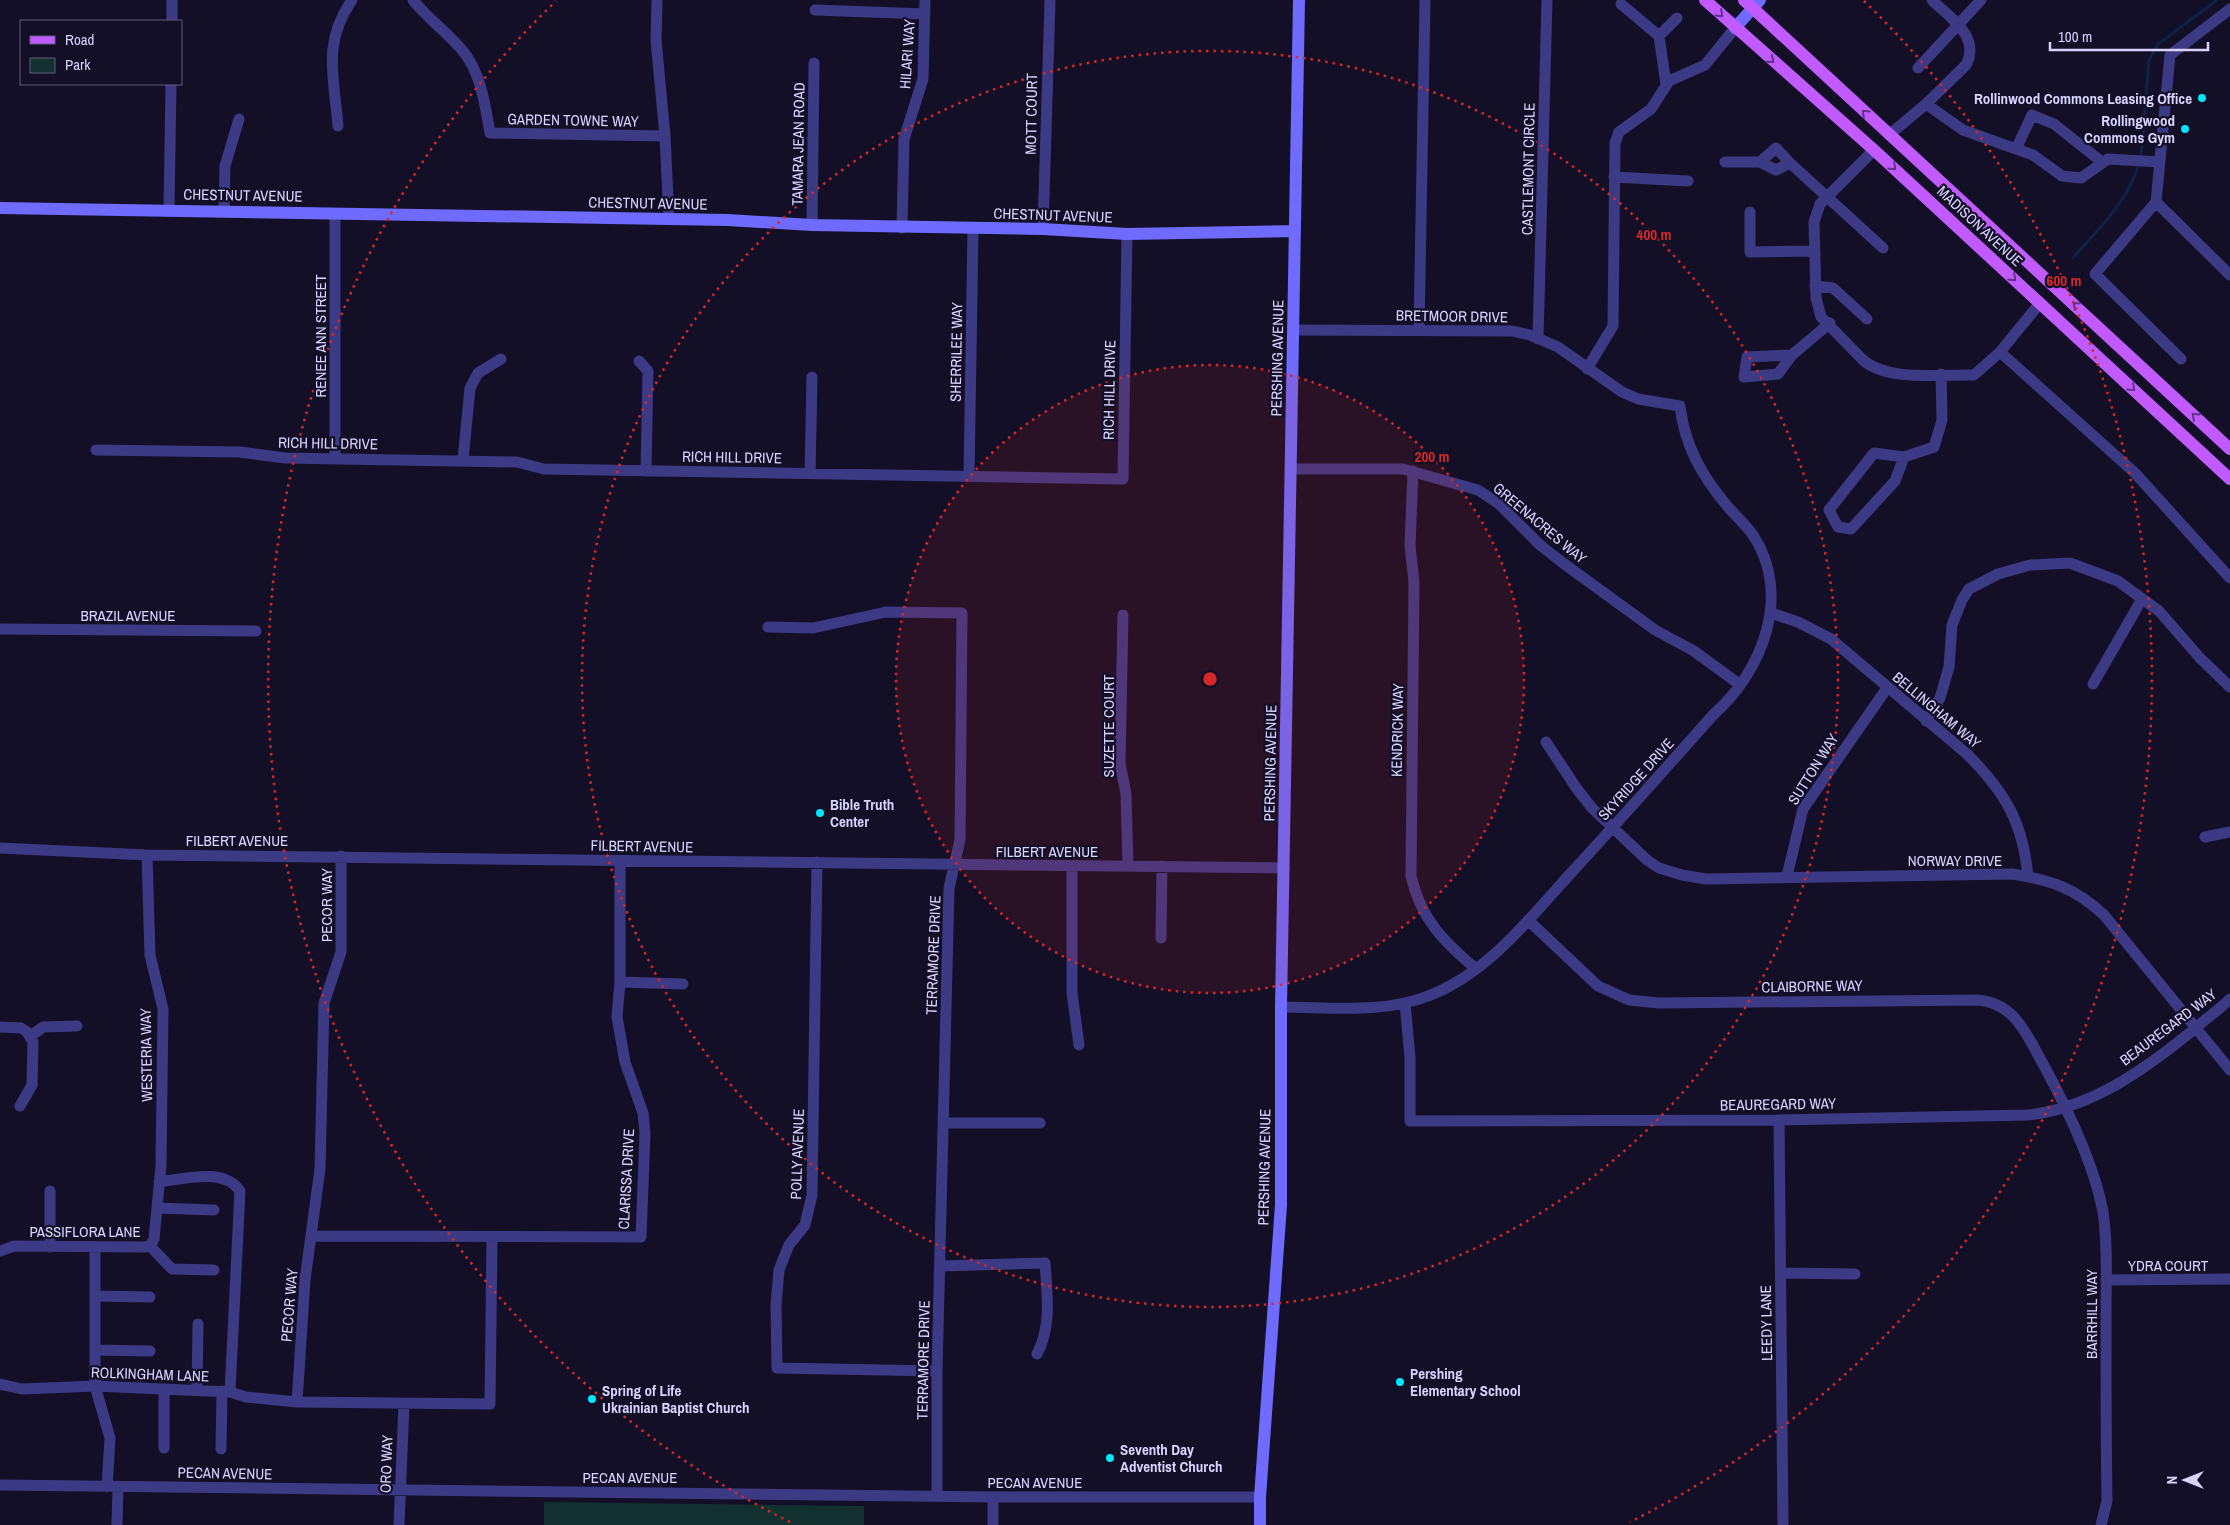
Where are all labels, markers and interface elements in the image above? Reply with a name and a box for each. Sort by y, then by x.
one-way arrow [1714,8,1723,17]
street label: HILARI WAY [894,18,920,90]
legend [20,20,182,85]
scale bar [2050,20,2208,52]
text: 100 m [2058,26,2092,47]
text: Road [65,29,94,50]
text: Park [65,54,91,75]
one-way arrow [1766,54,1775,63]
street label: MOTT COURT [1020,73,1042,155]
street label: TAMARA JEAN ROAD [786,82,810,206]
place label: Rollinwood Commons Leasing Office [1974,88,2192,109]
marker: Rollinwood Commons Leasing Office [2196,92,2208,104]
street label: CASTLEMONT CIRCLE [1516,103,1540,235]
street label: GARDEN TOWNE WAY [507,108,640,132]
one-way arrow [1862,110,1871,119]
place label: Rollingwood Commons Gym [2084,110,2175,148]
marker: Rollingwood Commons Gym [2179,123,2191,135]
one-way arrow [1888,162,1897,171]
street label: MADISON AVENUE [1933,181,2027,271]
street label: CHESTNUT AVENUE [183,183,303,207]
street label: CHESTNUT AVENUE [588,191,708,215]
street label: CHESTNUT AVENUE [993,202,1113,228]
text: 400 m [1637,224,1671,245]
text: 600 m [2047,270,2081,291]
one-way arrow [2007,272,2016,281]
street label: RENEE ANN STREET [310,274,331,398]
street label: PERSHING AVENUE [1265,299,1289,417]
street label: SHERRILEE WAY [945,301,967,402]
one-way arrow [2072,302,2081,311]
street label: BRETMOOR DRIVE [1396,305,1508,327]
street label: RICH HILL DRIVE [1098,340,1120,440]
one-way arrow [2126,382,2135,391]
one-way arrow [2191,413,2200,422]
street label: RICH HILL DRIVE [278,432,378,454]
street label: RICH HILL DRIVE [682,446,782,468]
text: 200 m [1415,446,1449,467]
street label: GREENACRES WAY [1489,478,1592,569]
street label: BRAZIL AVENUE [80,605,176,626]
street label: BELLINGHAM WAY [1888,667,1986,754]
centre of rings [1201,670,1219,688]
street label: SUZETTE COURT [1098,674,1119,777]
street label: KENDRICK WAY [1386,682,1408,777]
street label: PERSHING AVENUE [1258,704,1282,822]
street label: SUTTON WAY [1783,729,1844,809]
street label: SKYRIDGE DRIVE [1593,733,1679,825]
place label: Bible Truth Center [830,794,894,832]
marker: Bible Truth Center [814,807,826,819]
street label: FILBERT AVENUE [186,830,288,851]
street label: FILBERT AVENUE [591,835,693,857]
street label: FILBERT AVENUE [996,841,1098,862]
street label: NORWAY DRIVE [1908,850,2002,871]
street label: PECOR WAY [316,867,337,942]
street label: TERRAMORE DRIVE [920,895,946,1015]
street label: CLAIBORNE WAY [1761,975,1864,997]
street label: BEAUREGARD WAY [2115,983,2221,1070]
street label: WESTERIA WAY [135,1007,157,1102]
street label: BEAUREGARD WAY [1720,1092,1837,1116]
street label: POLLY AVENUE [785,1108,809,1200]
street label: PERSHING AVENUE [1252,1108,1276,1226]
street label: CLARISSA DRIVE [613,1128,639,1230]
street label: PASSIFLORA LANE [29,1221,141,1242]
street label: YDRA COURT [2128,1255,2209,1276]
street label: PECOR WAY [275,1267,303,1343]
street label: BARRHILL WAY [2081,1268,2102,1359]
street label: LEEDY LANE [1755,1285,1777,1361]
street label: TERRAMORE DRIVE [911,1300,935,1420]
street label: ROLKINGHAM LANE [91,1361,209,1387]
place label: Pershing Elementary School [1410,1363,1521,1401]
marker: Pershing Elementary School [1394,1376,1406,1388]
place label: Spring of Life Ukrainian Baptist Church [602,1380,750,1418]
marker: Spring of Life Ukrainian Baptist Church [586,1393,598,1405]
street label: ORO WAY [374,1434,398,1493]
place label: Seventh Day Adventist Church [1120,1439,1223,1477]
marker: Seventh Day Adventist Church [1104,1452,1116,1464]
north arrow [2160,1455,2210,1505]
street label: PECAN AVENUE [177,1462,273,1484]
street label: PECAN AVENUE [583,1467,677,1488]
street label: PECAN AVENUE [988,1472,1082,1493]
text: N [2163,1476,2181,1484]

